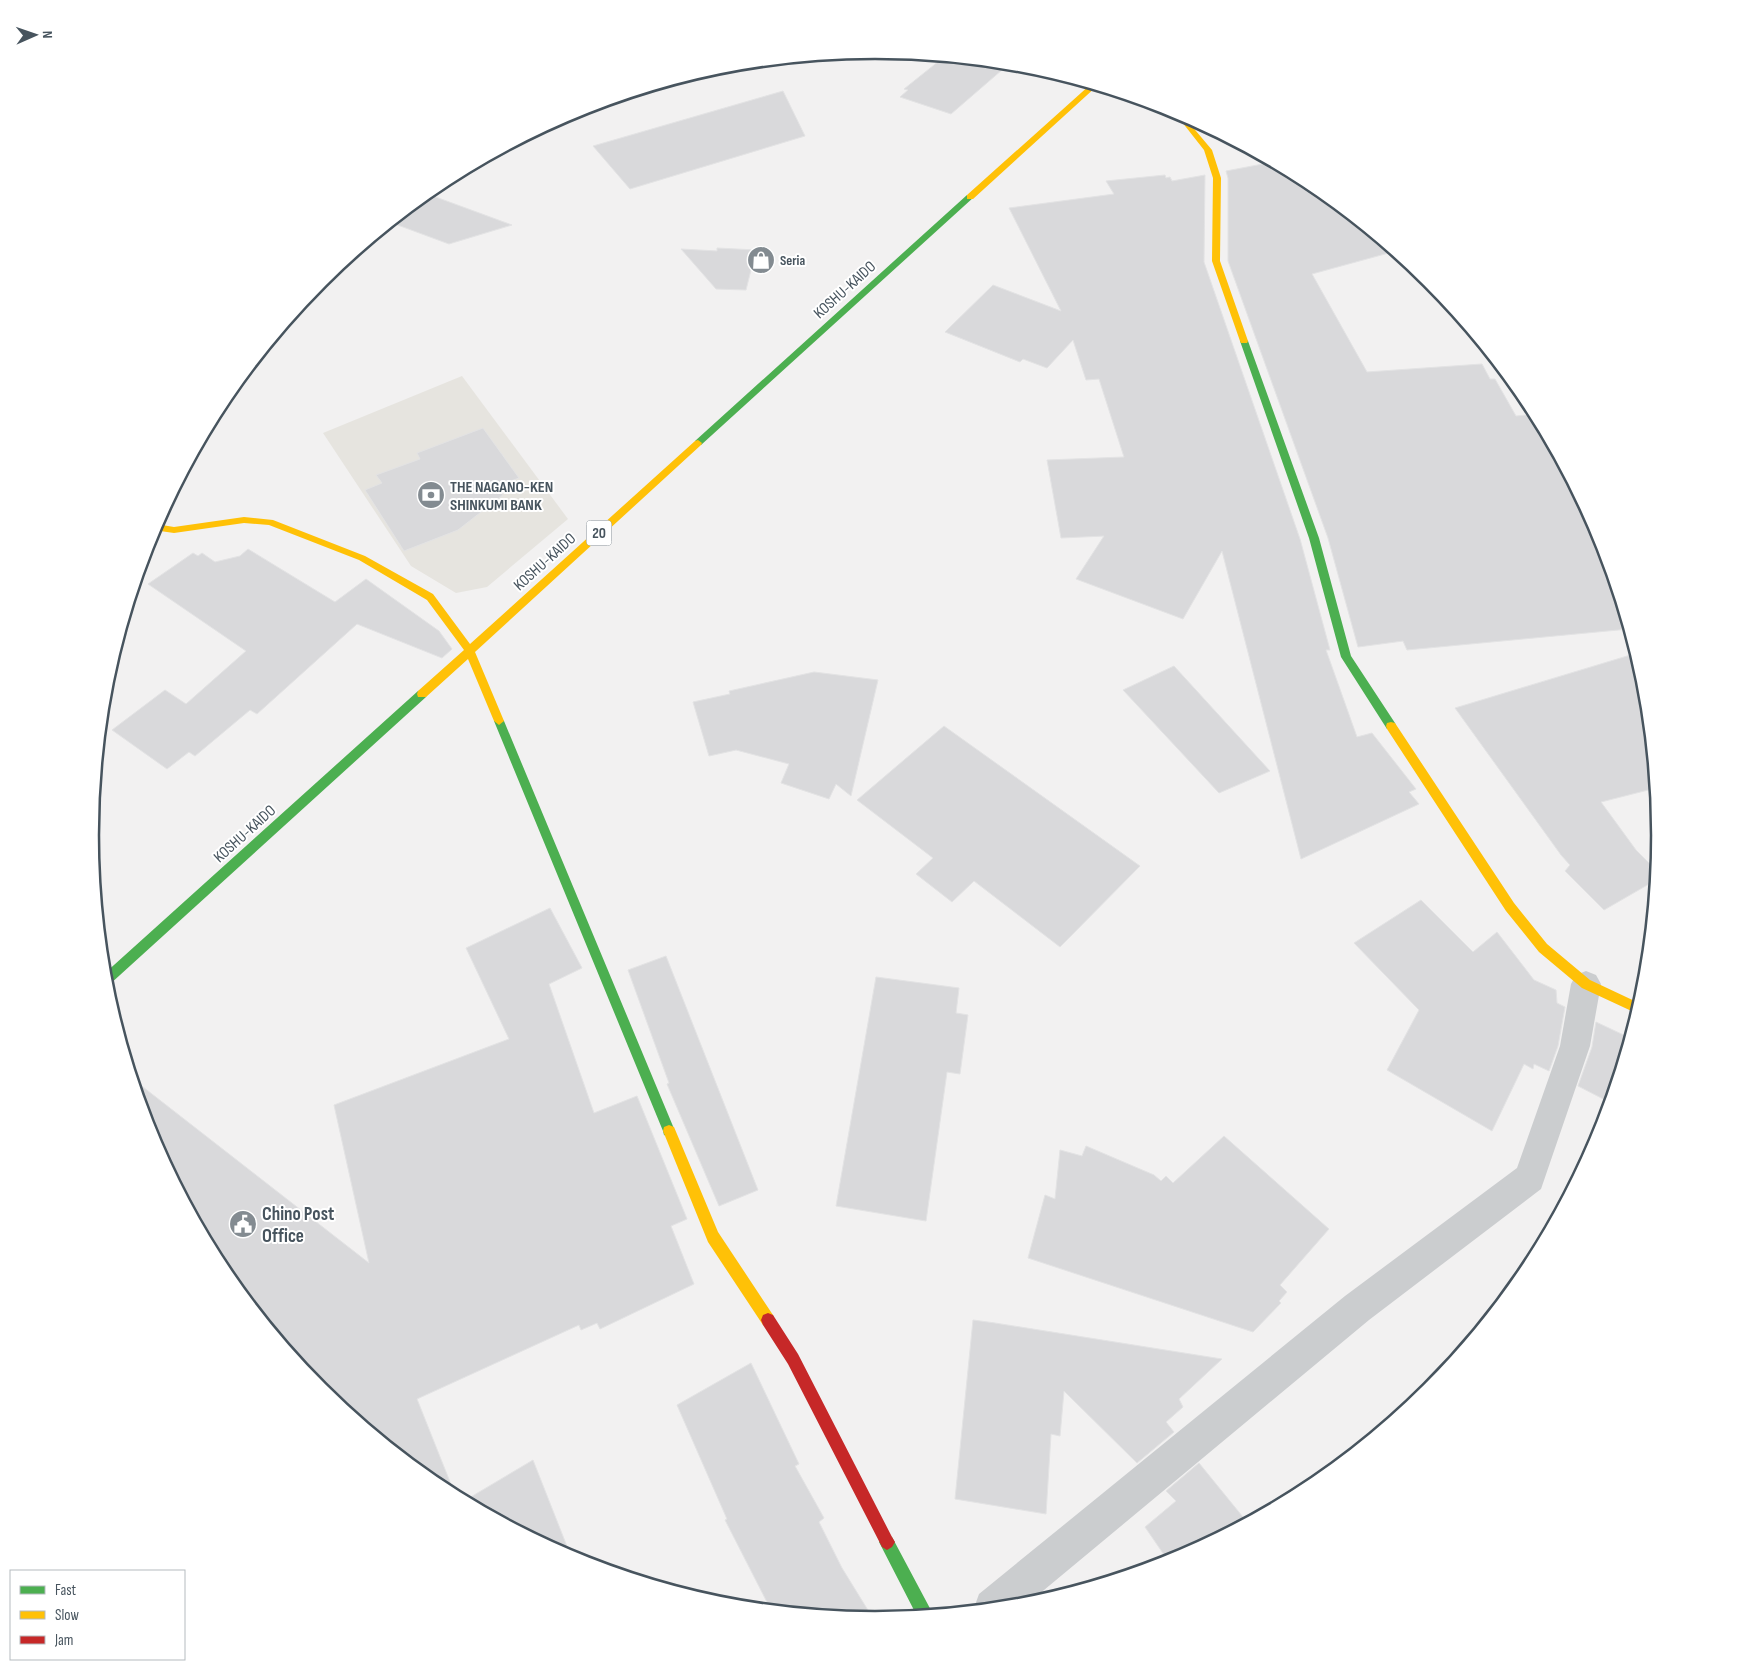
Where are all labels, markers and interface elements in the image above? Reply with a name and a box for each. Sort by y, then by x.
north arrow [10,10,60,60]
text: N [39,31,56,39]
shop icon: Seria [746,245,776,275]
place label: Seria [780,252,805,269]
street label: KOSHU-KAIDO [810,257,880,323]
place label: THE NAGANO-KEN SHINKUMI BANK [450,478,553,515]
bank icon: THE NAGANO-KEN SHINKUMI BANK [416,480,446,510]
road number: 20 [586,520,612,546]
street label: KOSHU-KAIDO [510,529,580,595]
street label: KOSHU-KAIDO [210,801,280,867]
place label: Chino Post Office [262,1203,334,1248]
public building icon: Chino Post Office [228,1209,258,1239]
legend [10,1570,185,1660]
text: Fast [55,1581,77,1600]
text: Slow [55,1606,79,1625]
text: Jam [54,1631,73,1650]

